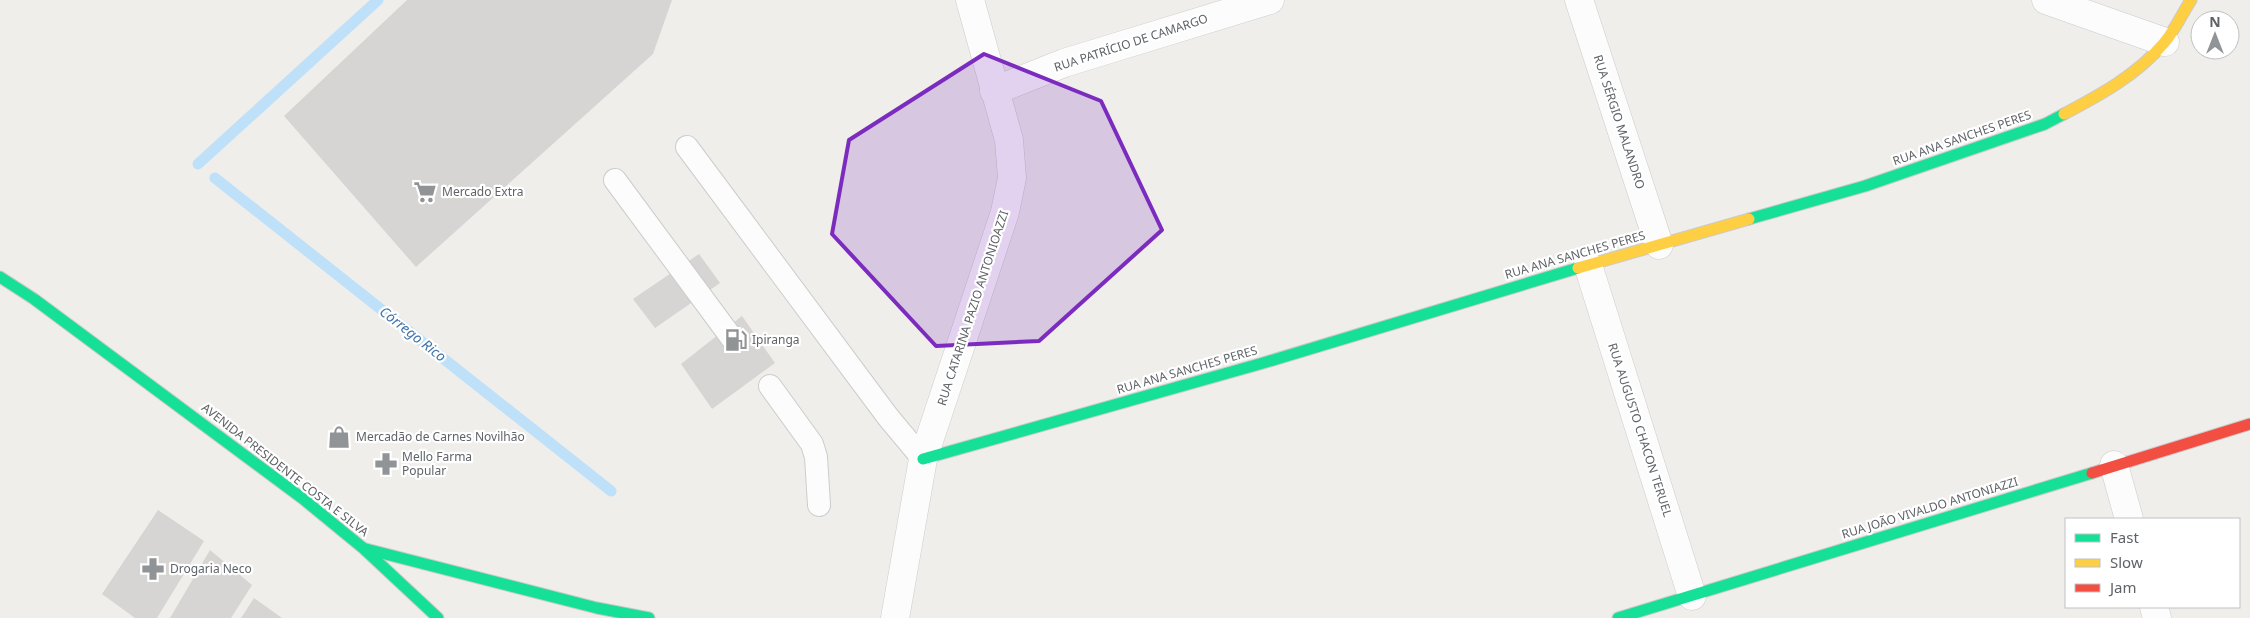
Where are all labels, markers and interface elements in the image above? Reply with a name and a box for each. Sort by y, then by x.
street label: RUA PATRÍCIO DE CAMARGO [1052,10,1210,75]
north arrow [2190,10,2240,60]
text: N [2209,12,2221,31]
street label: RUA SÉRGIO MALANDRO [1590,53,1649,191]
street label: RUA ANA SANCHES PERES [1890,106,2034,169]
supermarket icon: Mercado Extra [412,179,438,205]
place label: Mercado Extra [442,183,523,200]
street label: RUA CATARINA PAZIO ANTONIOAZZI [933,208,1012,408]
street label: RUA ANA SANCHES PERES [1503,226,1647,283]
water label: Córrego Rico [376,302,451,366]
fuel station icon: Ipiranga [723,327,749,353]
place label: Ipiranga [752,331,800,348]
street label: RUA ANA SANCHES PERES [1115,341,1259,398]
street label: RUA AUGUSTO CHACON TERUEL [1604,341,1677,519]
street label: AVENIDA PRESIDENTE COSTA E SILVA [198,399,373,540]
shop icon: Mercadão de Carnes Novilhão [326,424,352,450]
place label: Mercadão de Carnes Novilhão [356,428,525,445]
place label: Mello Farma Popular [402,448,472,479]
pharmacy icon: Mello Farma Popular [373,451,399,477]
street label: RUA JOÃO VIVALDO ANTONIAZZI [1840,473,2020,543]
legend [2065,518,2240,608]
text: Fast [2110,527,2139,547]
text: Slow [2110,552,2143,572]
pharmacy icon: Drogaria Neco [140,556,166,582]
place label: Drogaria Neco [170,560,252,577]
text: Jam [2108,577,2137,597]

